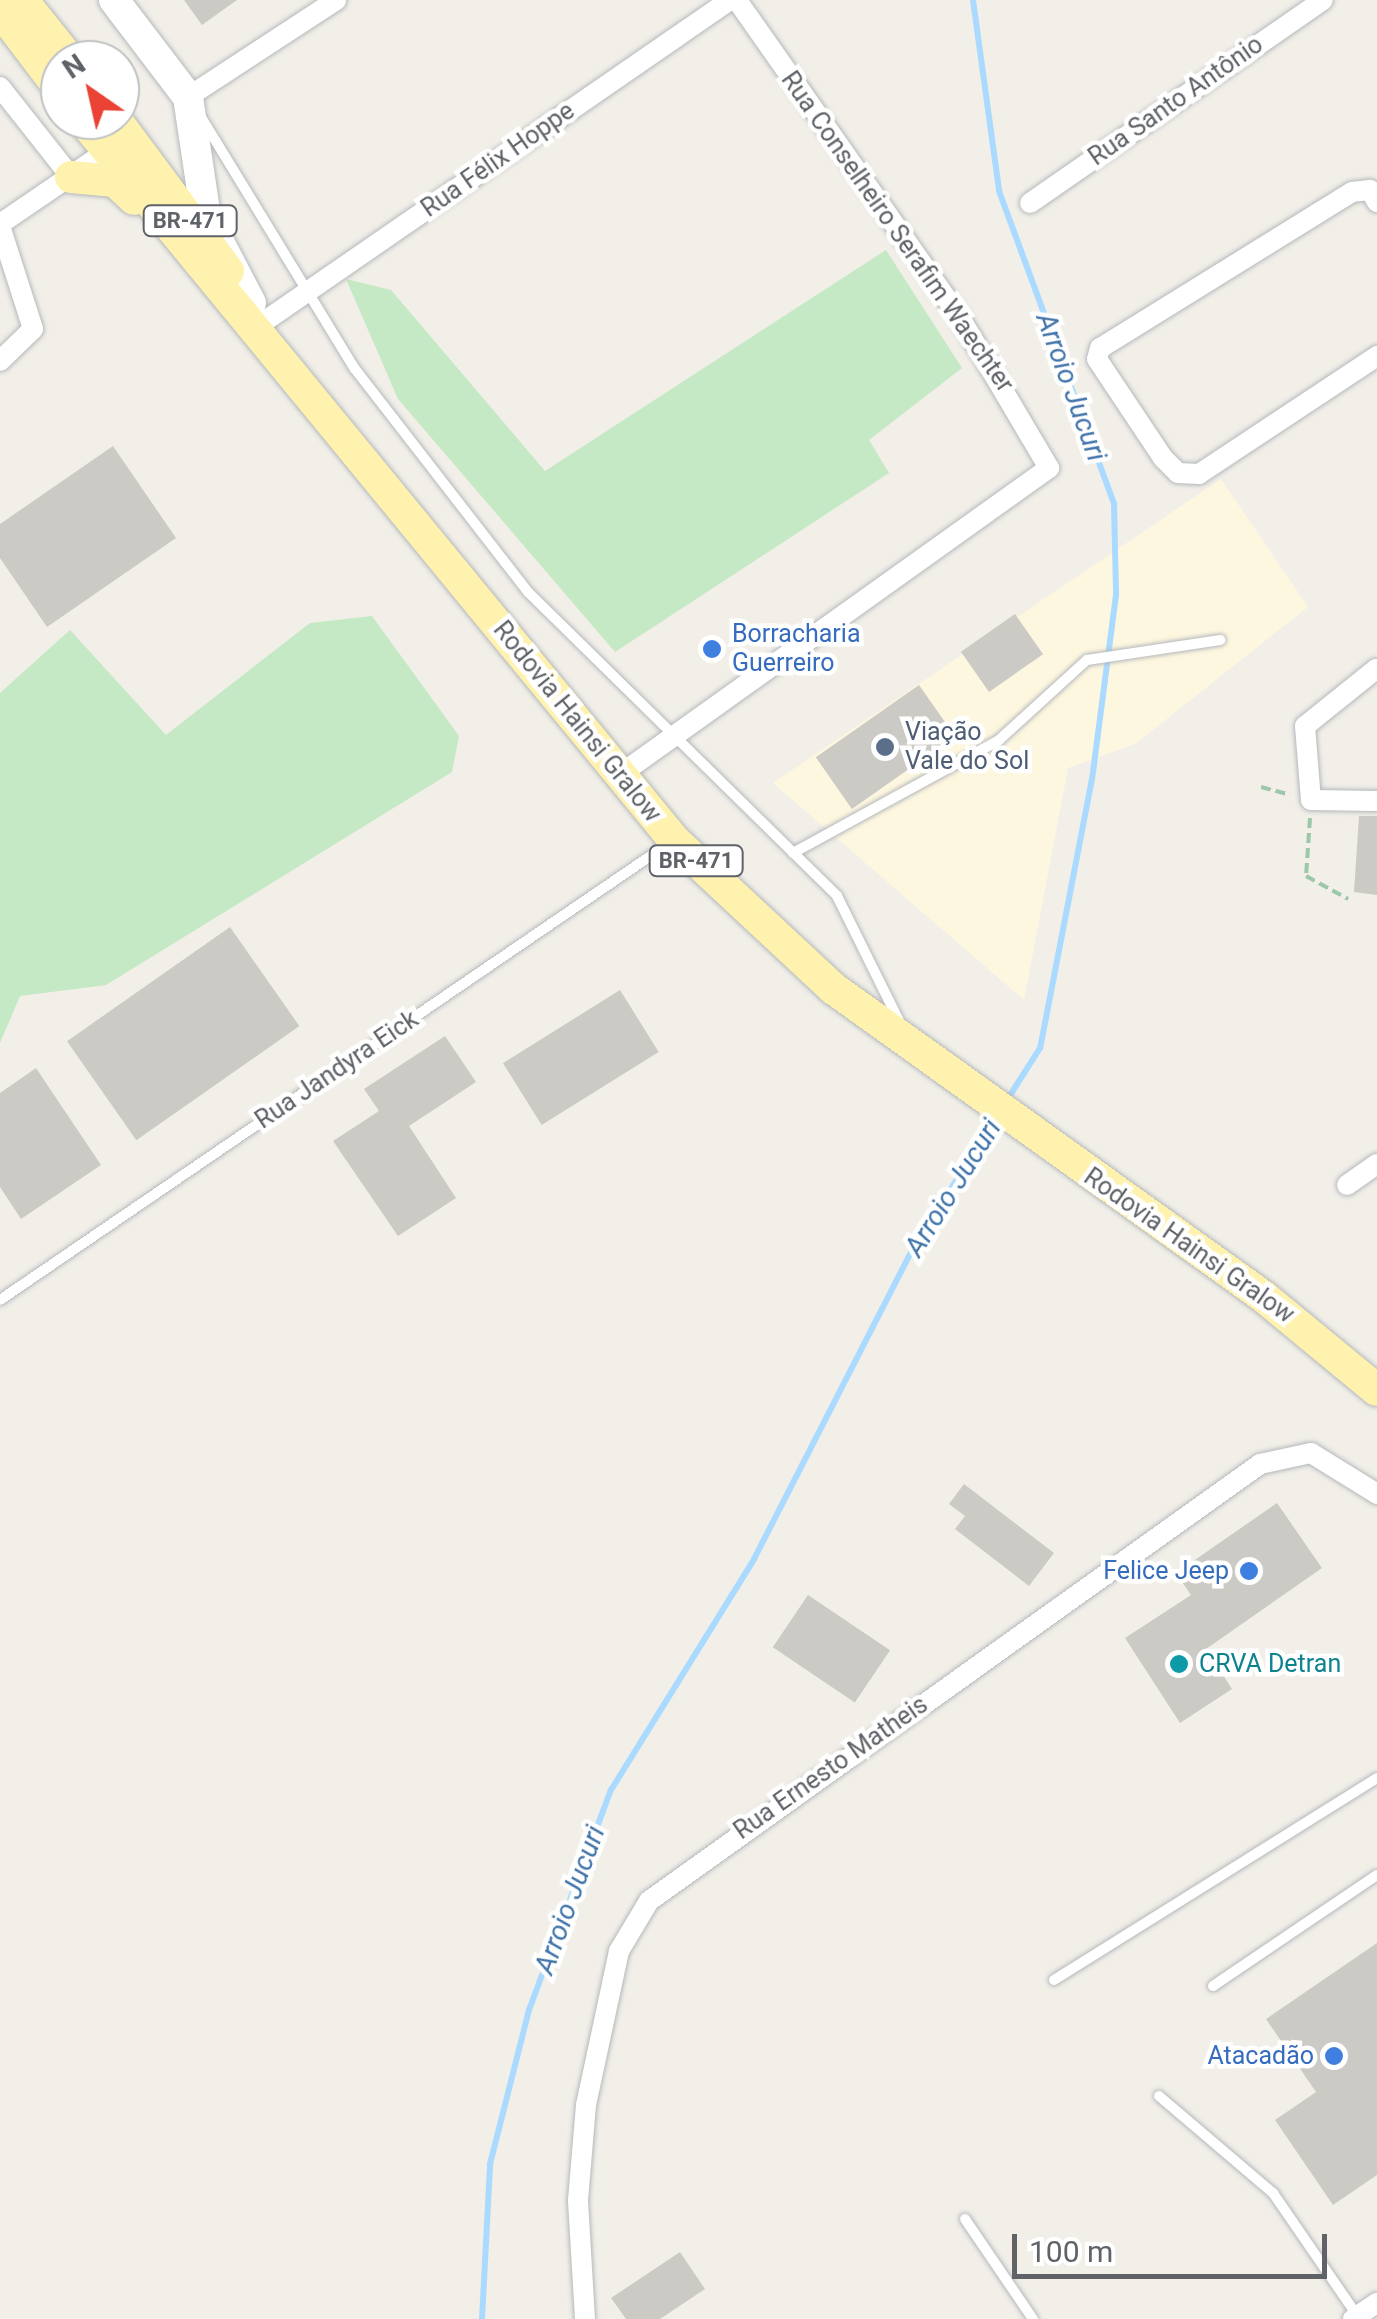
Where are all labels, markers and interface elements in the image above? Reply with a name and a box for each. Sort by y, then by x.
street label: Rua Santo Antônio [1083,30,1269,172]
north arrow [40,40,140,140]
text: N [57,47,91,86]
street label: Rua Conselheiro Serafim Waechter [774,66,1020,398]
street label: Rua Félix Hoppe [416,96,580,224]
road number: BR-471 [142,204,238,238]
water label: Arroio Jucuri [1029,308,1113,466]
street label: Rodovia Hainsi Gralow [487,615,667,829]
place label: Borracharia Guerreiro [732,620,860,679]
marker: Borracharia Guerreiro [701,638,723,660]
place label: Viação Vale do Sol [905,718,1029,777]
marker: Viação Vale do Sol [874,736,896,758]
road number: BR-471 [648,844,744,878]
street label: Rua Jandyra Eick [250,1004,424,1136]
water label: Arroio Jucuri [898,1113,1008,1263]
street label: Rodovia Hainsi Gralow [1078,1162,1300,1330]
place label: Felice Jeep [1103,1556,1229,1586]
marker: Felice Jeep [1238,1560,1260,1582]
place label: CRVA Detran [1199,1649,1341,1679]
marker: CRVA Detran [1168,1653,1190,1675]
street label: Rua Ernesto Matheis [728,1690,934,1846]
water label: Arroio Jucuri [528,1821,612,1979]
place label: Atacadão [1207,2041,1314,2071]
marker: Atacadão [1323,2045,1345,2067]
scale bar [1017,2214,1332,2276]
text: 100 m [1029,2234,1113,2269]

